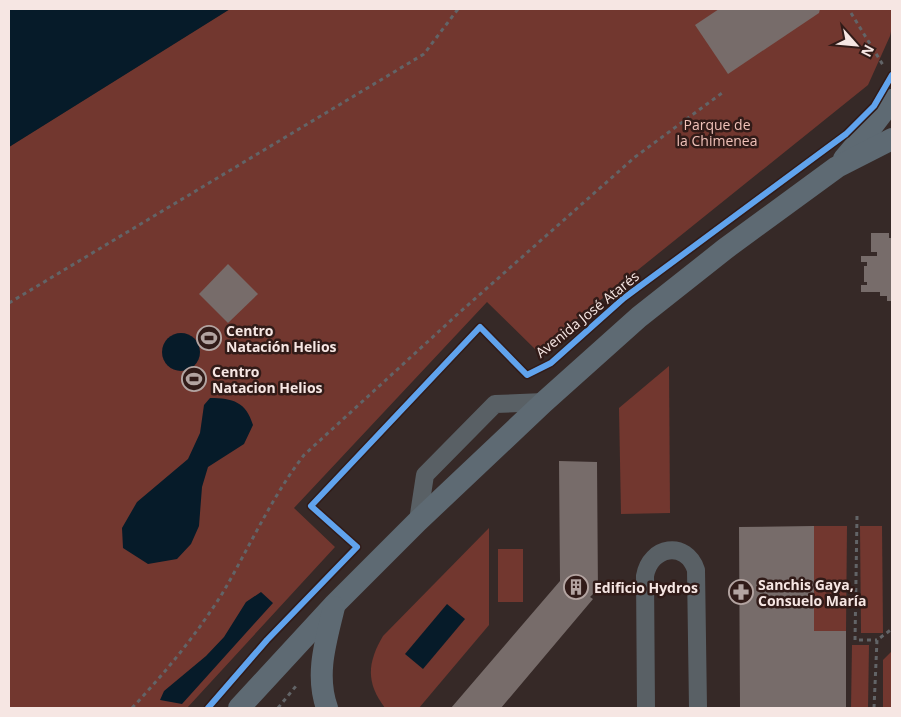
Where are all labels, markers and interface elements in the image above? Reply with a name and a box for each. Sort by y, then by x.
north arrow [831,20,881,70]
text: N [857,42,879,61]
park label: Parque de la Chimenea [677,115,757,150]
street label: Avenida José Atarés [531,266,643,362]
place label: Centro Natación Helios [226,321,337,356]
sports icon: Centro Natación Helios [196,325,222,351]
place label: Centro Natacion Helios [212,362,323,397]
sports icon: Centro Natacion Helios [181,366,207,392]
building icon: Edificio Hydros [563,574,589,600]
place label: Sanchis Gaya, Consuelo María [758,575,867,610]
place label: Edificio Hydros [594,578,698,597]
pharmacy icon: Sanchis Gaya, Consuelo María [728,579,754,605]

